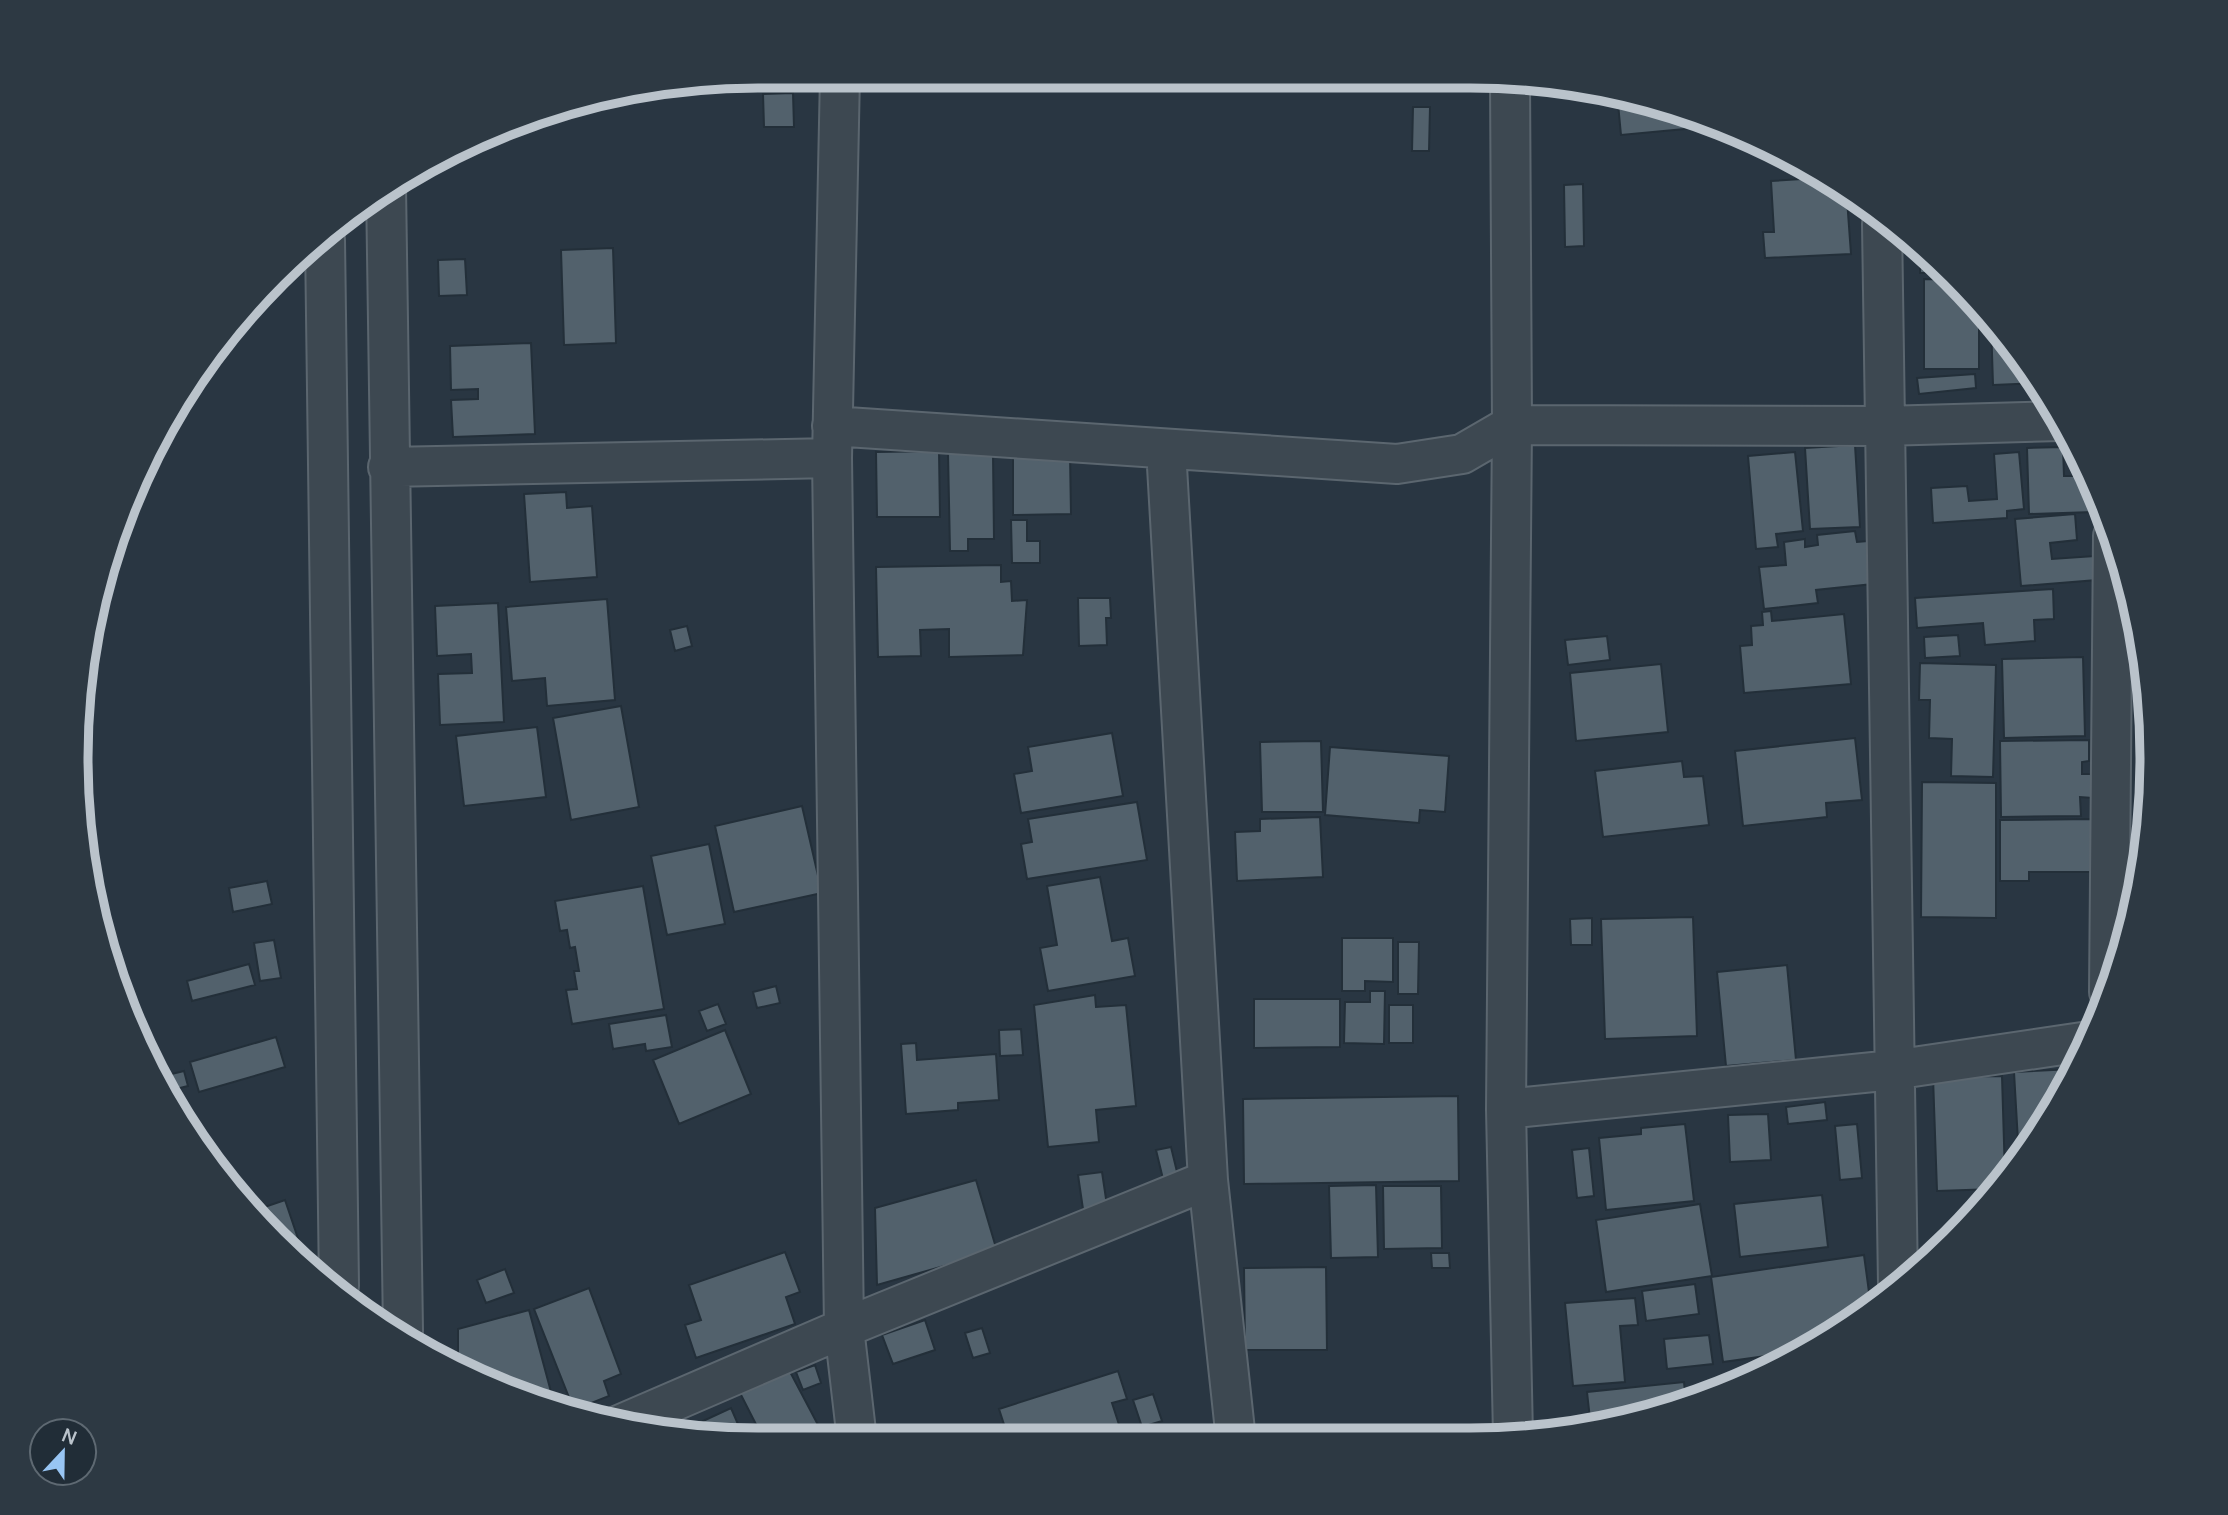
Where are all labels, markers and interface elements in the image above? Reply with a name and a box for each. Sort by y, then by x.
north arrow [28,1417,98,1487]
text: N [58,1422,81,1451]

